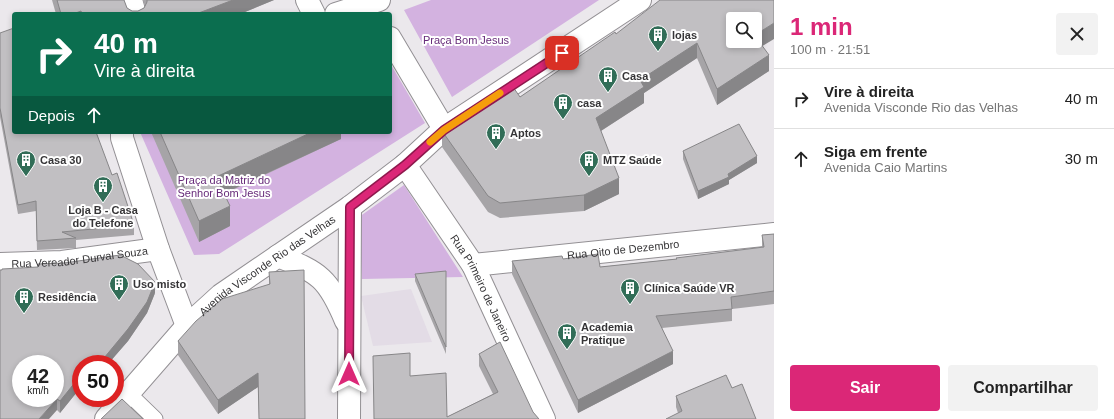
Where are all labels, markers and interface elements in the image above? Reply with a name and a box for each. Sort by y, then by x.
map controls [726,12,762,48]
button: search [726,12,762,48]
text: 1 min [790,13,853,40]
button: close [1056,13,1098,55]
building icon: lojas [647,24,669,52]
icon: right [28,28,80,80]
text: 40 m [94,28,158,59]
place label: lojas [672,29,697,41]
park label: Praça Bom Jesus [423,34,510,46]
pin [545,36,579,70]
icon: arrive [551,42,573,64]
text: 100 m · 21:51 [790,42,870,57]
text: Vire à direita [94,61,195,81]
building icon: Casa [597,65,619,93]
place label: Casa [622,70,649,82]
text: Vire à direita [824,83,914,100]
icon: right [790,88,812,110]
text: 40 m [1065,90,1098,107]
building icon: casa [552,92,574,120]
place label: casa [577,97,602,109]
text: Avenida Visconde Rio das Velhas [824,100,1018,115]
icon: ahead [83,104,105,126]
text: Depois [28,107,75,124]
building icon: Aptos [485,122,507,150]
place label: Aptos [510,127,541,139]
text: Siga em frente [824,143,927,160]
icon: ahead [790,148,812,170]
building icon: Casa 30 [15,149,37,177]
building icon: MTZ Saúde [578,149,600,177]
text: 30 m [1065,150,1098,167]
place label: Casa 30 [40,154,82,166]
place label: MTZ Saúde [603,154,662,166]
text: Avenida Caio Martins [824,160,947,175]
park label: Praça da Matriz do Senhor Bom Jesus [178,174,271,199]
building icon: Loja B - Casa do Telefone [92,175,114,203]
place label: Loja B - Casa do Telefone [68,204,139,229]
street label: Avenida Visconde Rio das Velhas [197,213,338,318]
street label: Rua Primeiro de Janeiro [448,232,513,343]
street label: Rua Oito de Dezembro [567,238,680,261]
street label: Rua Vereador Durval Souza [11,244,149,270]
building icon: Uso misto [108,273,130,301]
building icon: Clínica Saúde VR [619,277,641,305]
place label: Uso misto [133,278,186,290]
place label: Clínica Saúde VR [644,282,735,294]
building icon: Residência [13,286,35,314]
place label: Residência [38,291,97,303]
place label: Academia Pratique [581,321,634,346]
building icon: Academia Pratique [556,322,578,350]
position arrow [328,353,370,395]
speed limit sign: 50 [72,355,124,407]
text: 42 [27,365,49,387]
button: Sair [790,365,940,411]
button: Compartilhar [948,365,1098,411]
text: km/h [27,385,49,396]

